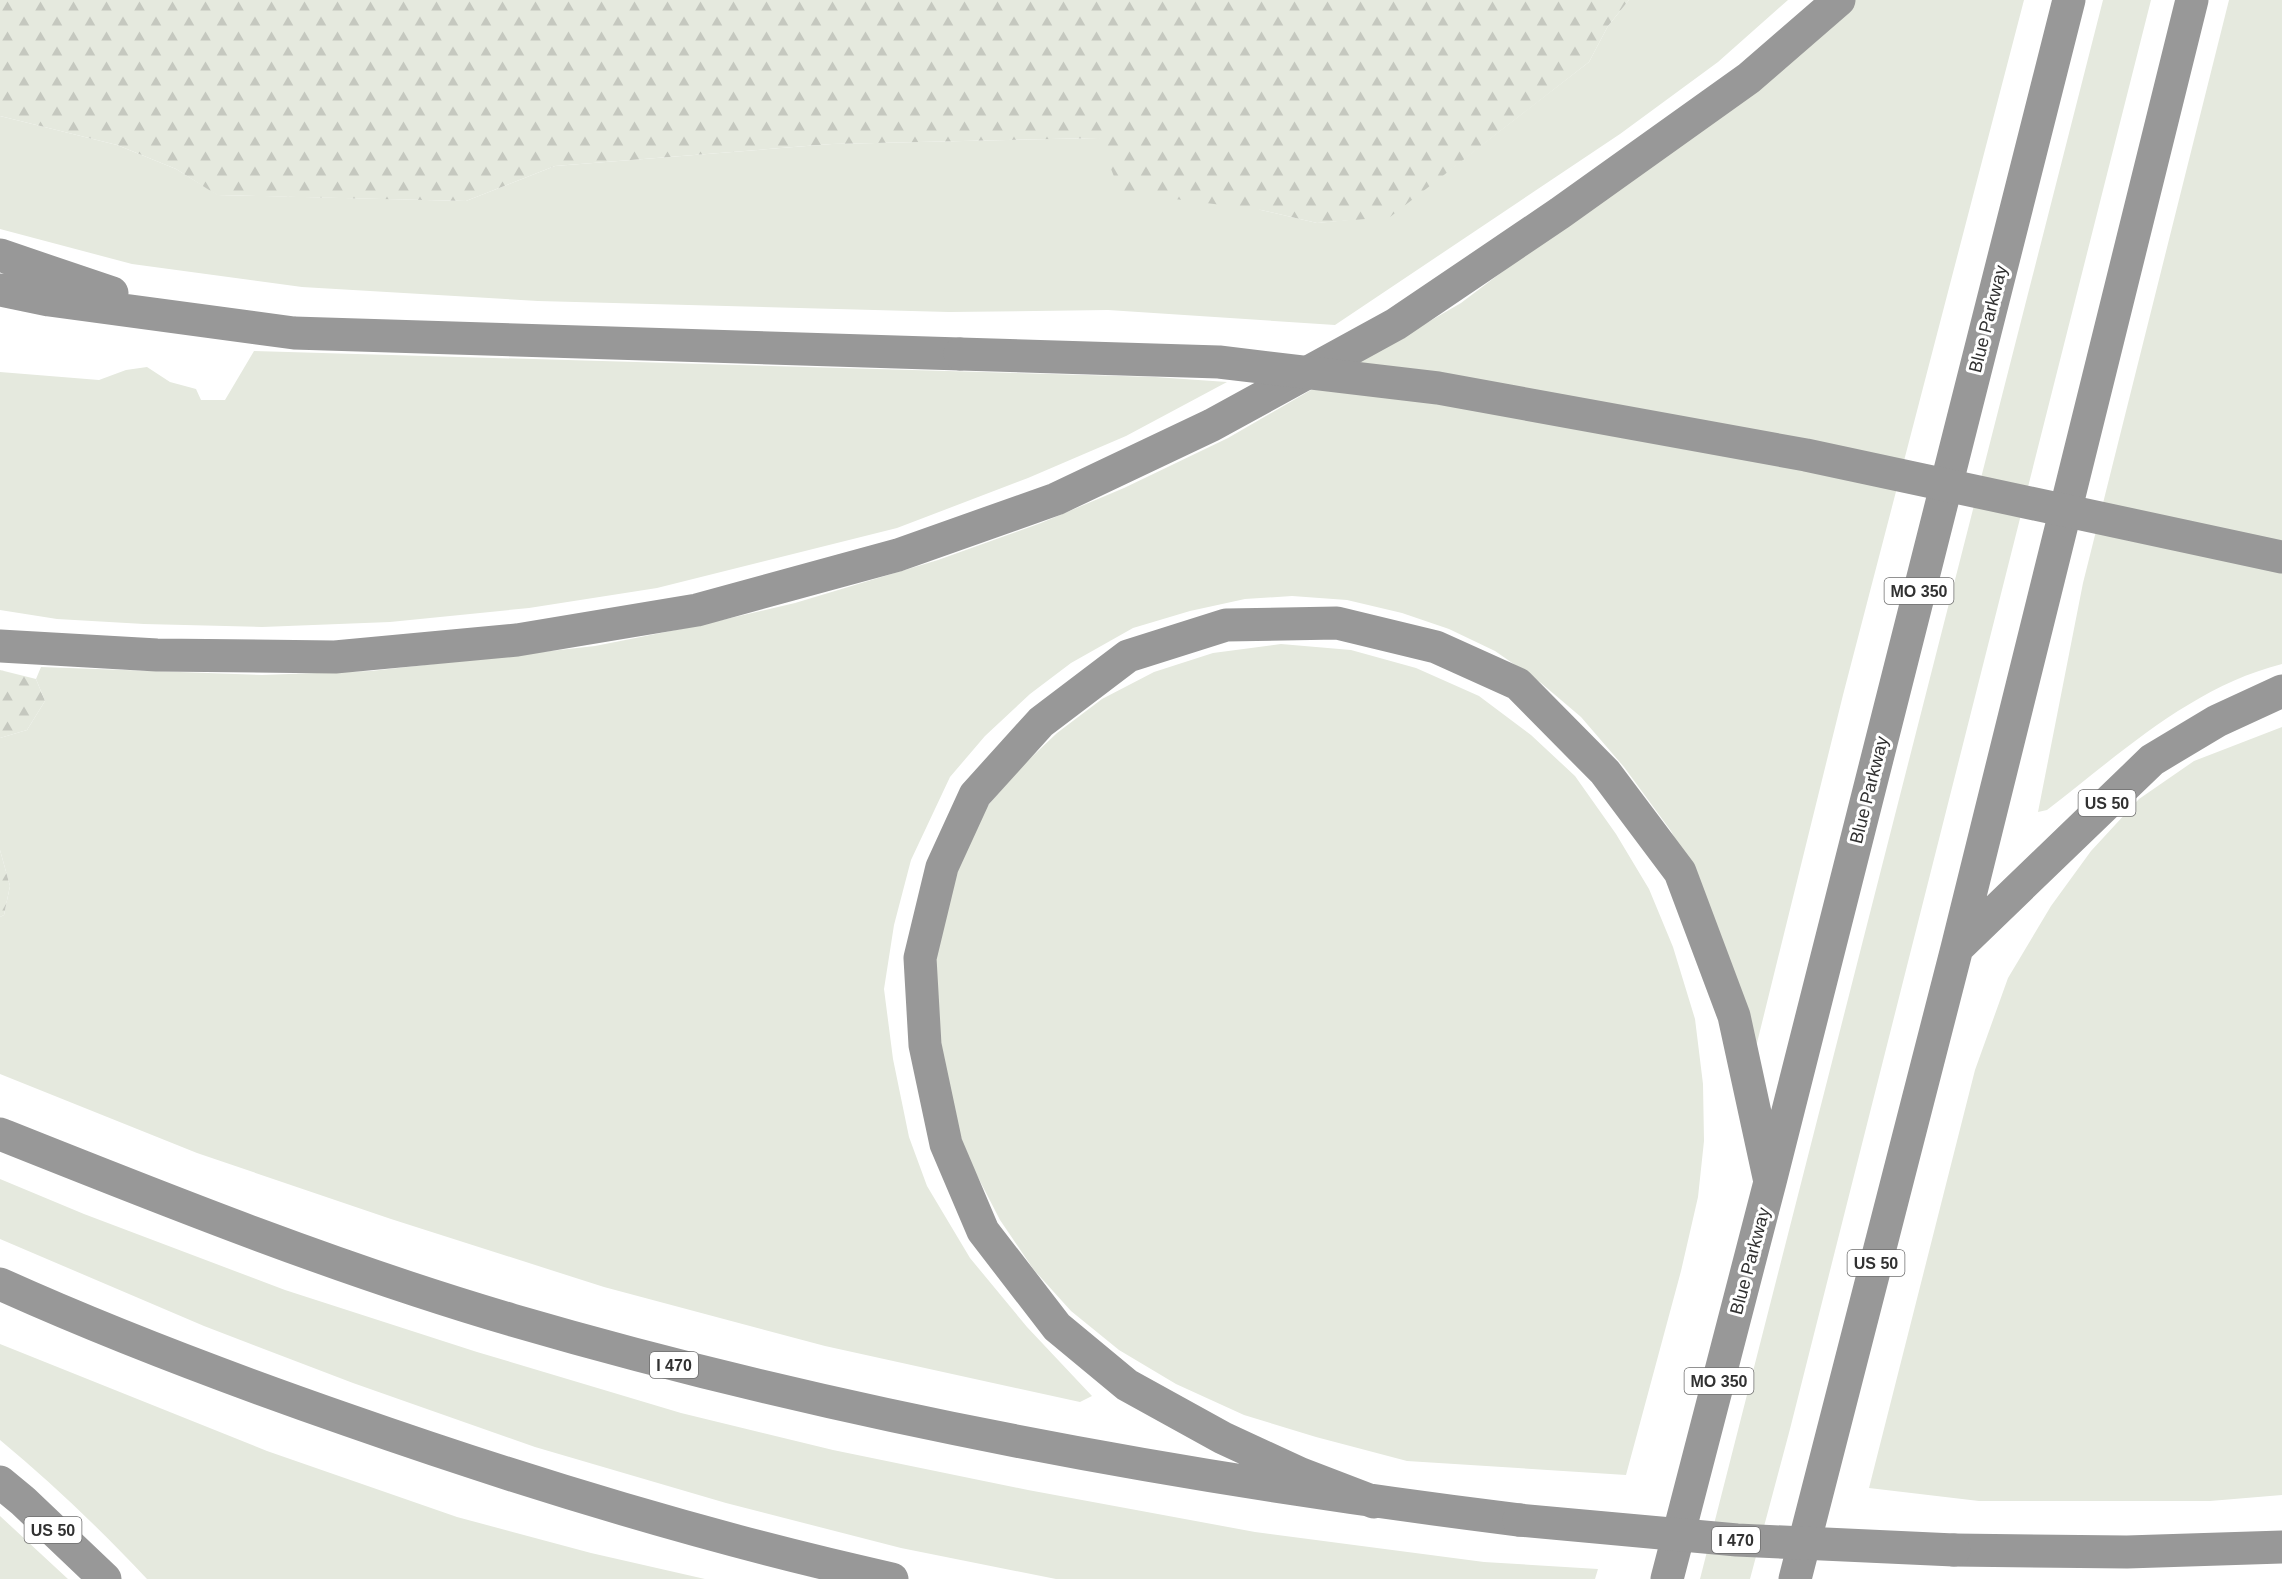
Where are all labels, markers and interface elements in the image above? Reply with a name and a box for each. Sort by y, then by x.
street label: Blue Parkway [1965,263,2011,375]
road number: MO 350 [1884,578,1954,604]
street label: Blue Parkway [1846,734,1892,846]
road number: US 50 [2078,790,2136,816]
street label: Blue Parkway [1726,1205,1774,1317]
road number: US 50 [1848,1250,1904,1276]
road number: I 470 [650,1352,698,1378]
road number: MO 350 [1684,1368,1754,1394]
road number: US 50 [25,1517,82,1543]
road number: I 470 [1712,1527,1760,1553]

